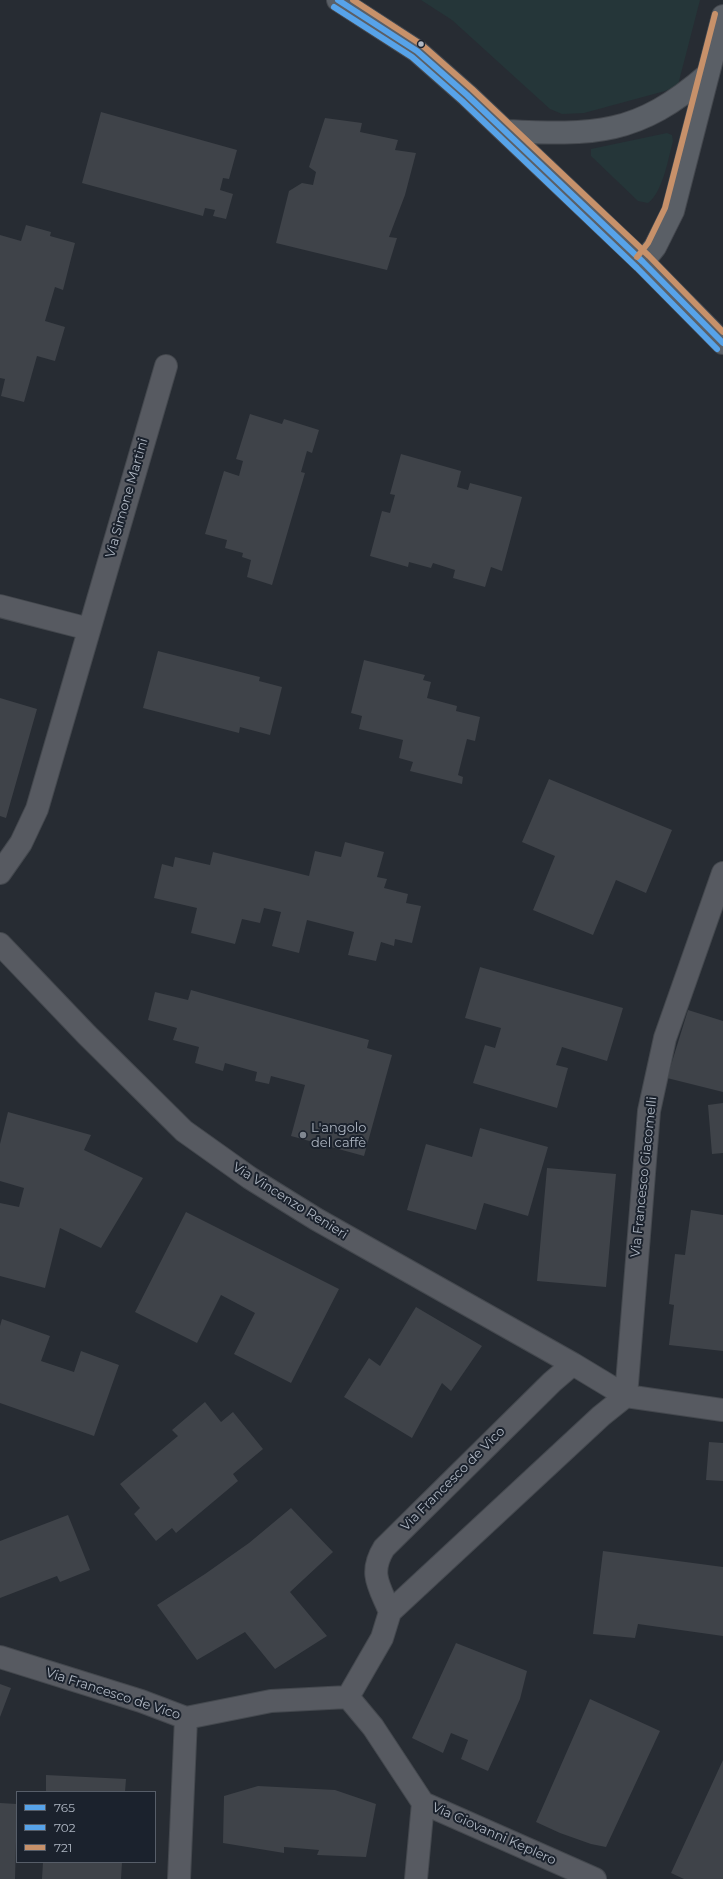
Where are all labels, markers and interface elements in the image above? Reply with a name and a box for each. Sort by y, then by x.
unlabelled marker [416,39,426,49]
street label: Via Simone Martini [102,437,152,559]
street label: Via Francesco Giacomelli [628,1096,660,1258]
place label: L'angolo del caffè [311,1120,366,1151]
marker: L'angolo del caffè [298,1130,308,1140]
street label: Via Vincenzo Renieri [230,1159,350,1243]
street label: Via Francesco de Vico [398,1424,508,1534]
street label: Via Francesco de Vico [44,1665,182,1723]
legend [16,1791,156,1863]
text: 765 [54,1800,75,1815]
street label: Via Giovanni Keplero [430,1800,558,1868]
text: 702 [54,1820,76,1835]
text: 721 [54,1840,72,1855]

